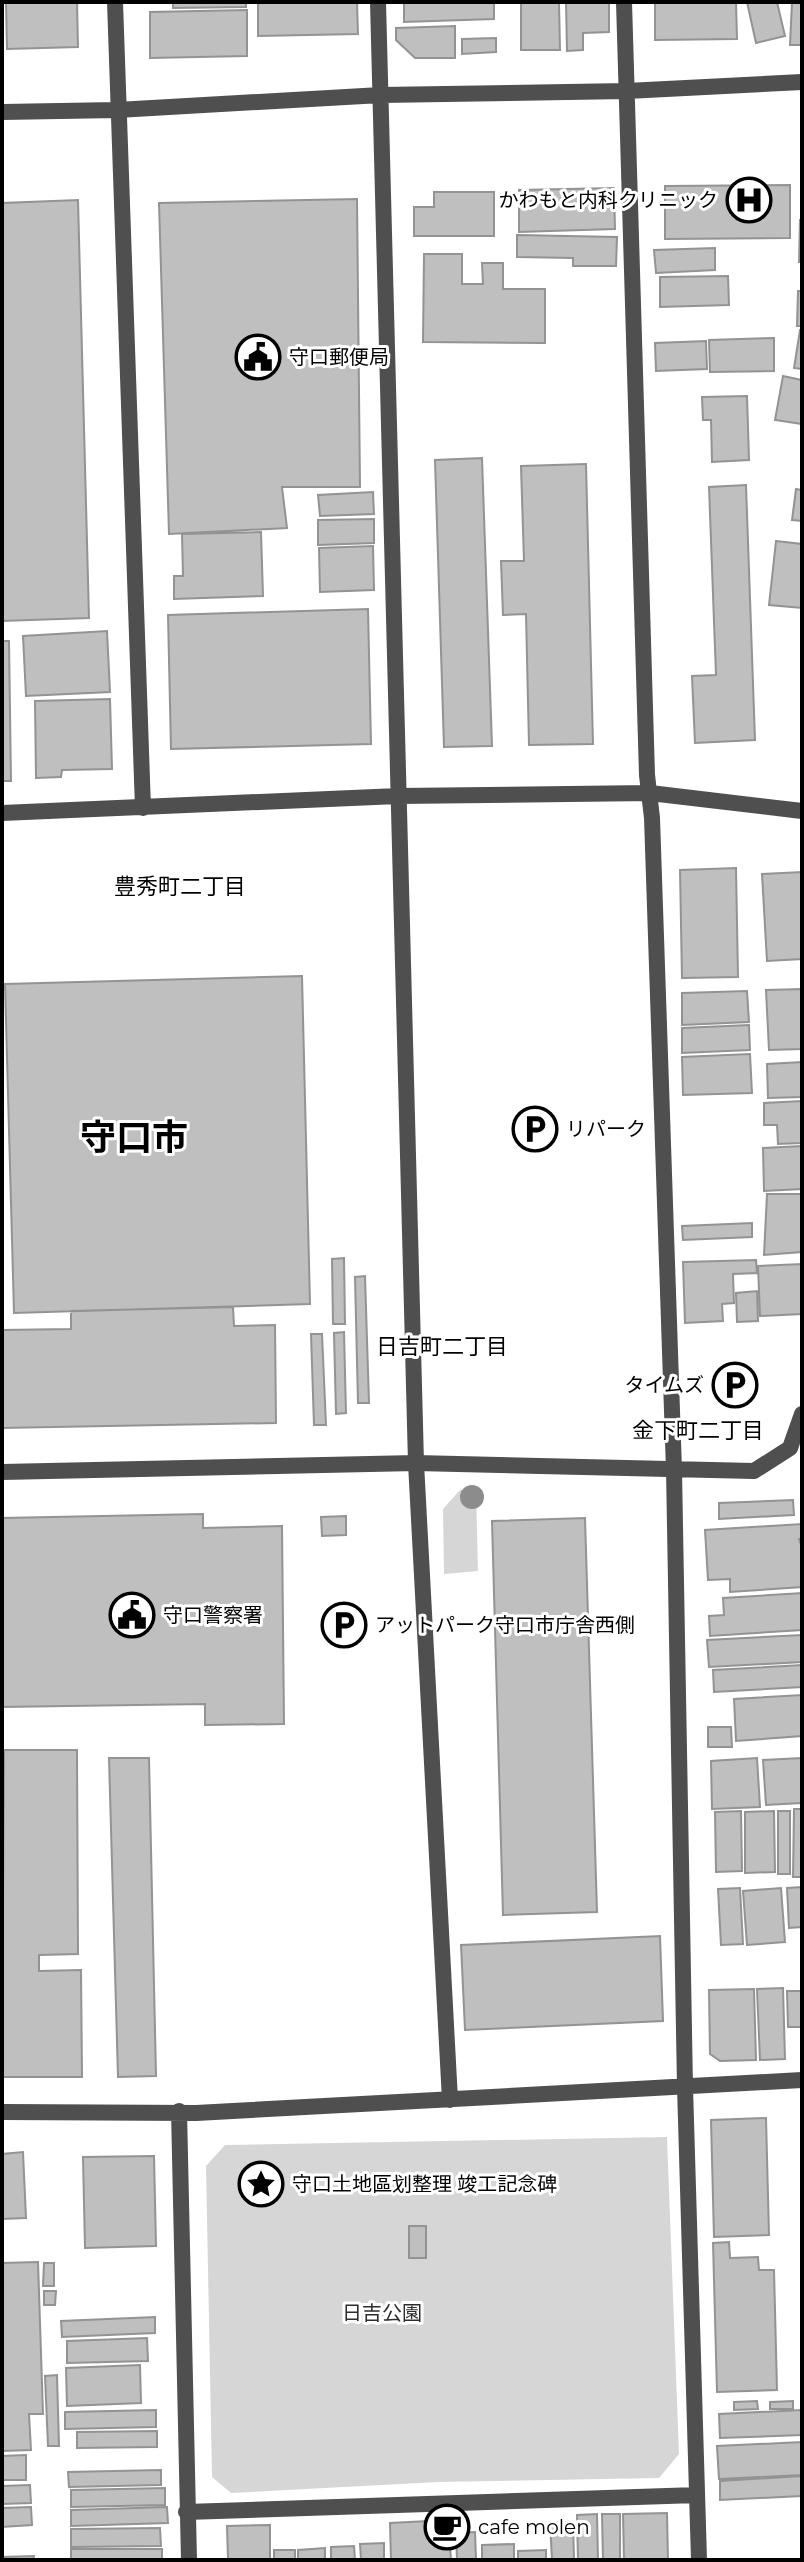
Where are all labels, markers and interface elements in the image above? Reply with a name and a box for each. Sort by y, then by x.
hospital icon: かわもと内科クリニック [725,176,773,224]
place label: かわもと内科クリニック [498,188,718,212]
public building icon: 守口郵便局 [234,333,282,381]
place label: 守口郵便局 [289,345,389,369]
district label: 豊秀町二丁目 [114,873,246,900]
parking icon: リパーク [511,1105,559,1153]
district label: 守口市 [80,1115,188,1159]
place label: リパーク [566,1117,646,1141]
district label: 日吉町二丁目 [376,1333,508,1360]
parking icon: タイムズ [711,1361,759,1409]
place label: タイムズ [624,1373,704,1397]
district label: 金下町二丁目 [632,1417,764,1444]
public building icon: 守口警察署 [108,1591,156,1639]
parking icon: アットパーク守口市庁舎西側 [320,1601,368,1649]
place label: 守口警察署 [163,1603,263,1627]
place label: アットパーク守口市庁舎西側 [375,1613,635,1637]
place icon: 守口土地區划整理 竣工記念碑 [237,2160,285,2208]
place label: 守口土地區划整理 竣工記念碑 [292,2172,557,2196]
park label: 日吉公園 [342,2301,422,2325]
cafe icon: cafe molen [423,2503,471,2551]
place label: cafe molen [478,2515,590,2539]

